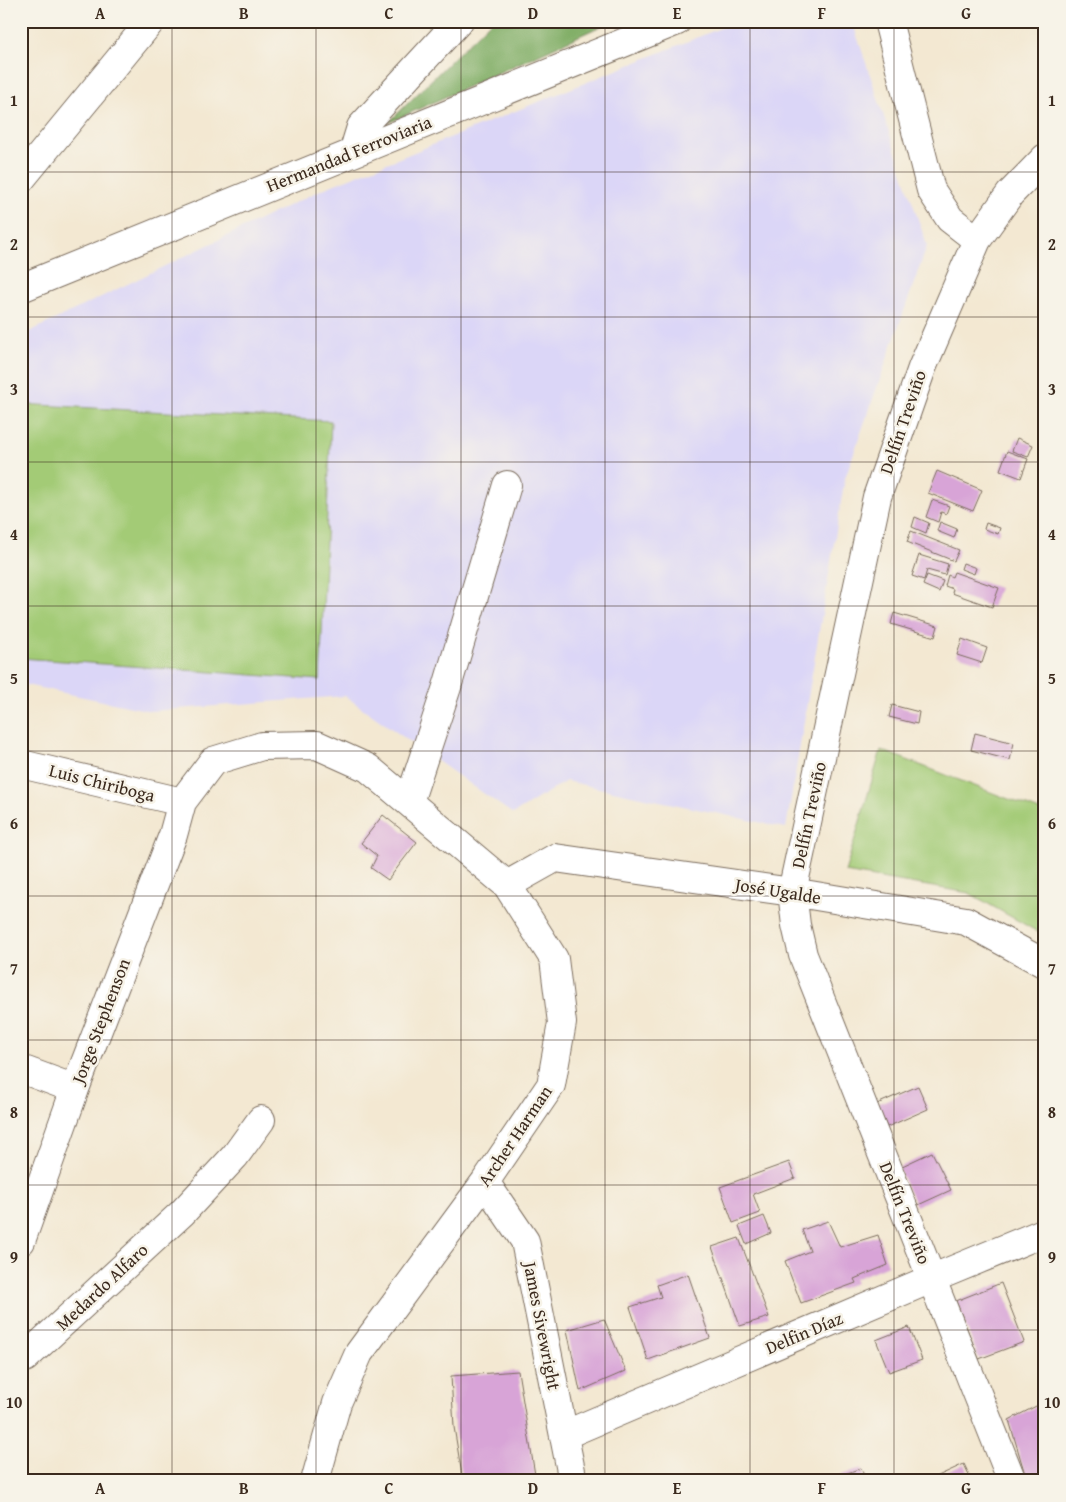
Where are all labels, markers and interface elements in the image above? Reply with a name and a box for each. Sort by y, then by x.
text: A [95,1,106,25]
text: B [239,1,249,25]
text: C [384,1,394,25]
text: D [528,1,538,25]
text: E [673,1,682,25]
text: F [818,1,826,25]
text: G [961,1,971,25]
text: 1 [10,88,18,112]
text: 1 [1048,88,1056,112]
street label: Hermandad Ferroviaria [262,108,436,199]
text: 2 [10,232,18,256]
text: 2 [1048,232,1056,256]
street label: Delfín Treviño [872,366,933,477]
text: 3 [10,377,18,401]
text: 3 [1048,377,1056,401]
text: 4 [10,522,18,546]
text: 4 [1048,522,1056,546]
text: 5 [10,666,18,690]
text: 5 [1048,666,1056,690]
street label: Luis Chiriboga [46,756,158,809]
street label: Delfín Treviño [784,759,833,871]
text: 6 [10,811,18,835]
text: 6 [1048,811,1056,835]
street label: José Ugalde [731,870,823,911]
street label: Jorge Stephenson [64,954,137,1089]
text: 7 [10,956,18,980]
text: 7 [1048,956,1056,980]
street label: Archer Harman [471,1080,558,1192]
text: 8 [10,1100,18,1124]
text: 8 [1048,1100,1056,1124]
street label: Delfín Treviño [873,1158,938,1268]
street label: Medardo Alfaro [49,1237,154,1337]
text: 9 [10,1245,18,1269]
text: 9 [1048,1245,1056,1269]
street label: James Sivewright [516,1258,568,1393]
street label: Delfin Díaz [761,1304,847,1361]
text: 10 [6,1390,22,1414]
text: 10 [1044,1390,1060,1414]
text: A [95,1476,106,1500]
text: B [239,1476,249,1500]
text: C [384,1476,394,1500]
text: D [528,1476,538,1500]
text: E [673,1476,682,1500]
text: F [818,1476,826,1500]
text: G [961,1476,971,1500]

